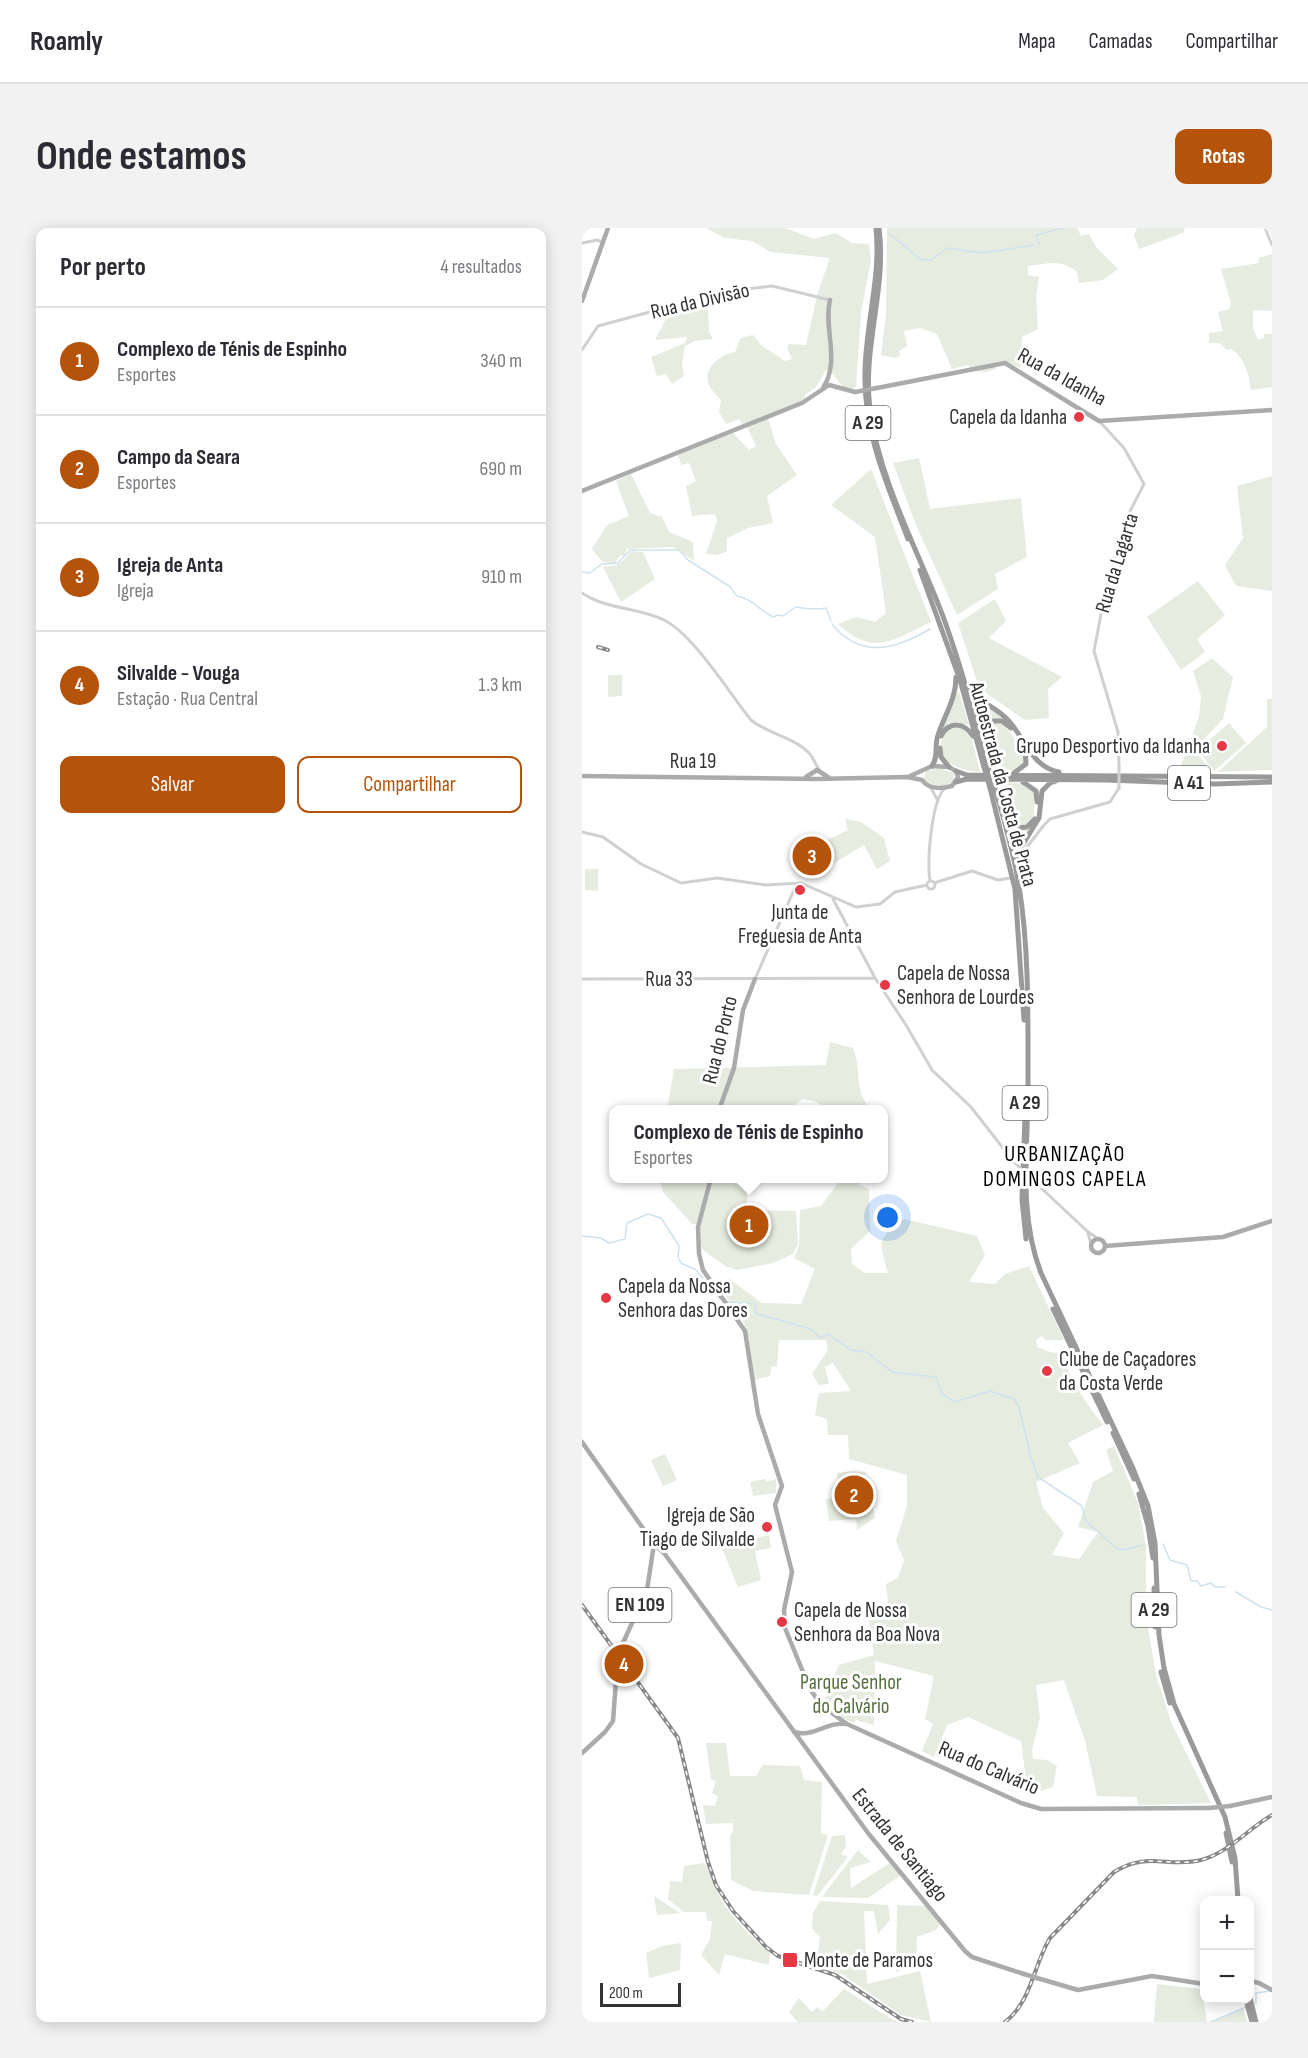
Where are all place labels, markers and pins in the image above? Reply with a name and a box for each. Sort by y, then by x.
place label: Capela da Idanha [949,405,1067,430]
marker: Capela da Idanha [1072,410,1086,424]
place label: Grupo Desportivo da Idanha [1016,734,1210,759]
marker: Grupo Desportivo da Idanha [1215,739,1229,753]
pin: 3 [792,834,832,878]
marker: Junta de Freguesia de Anta [793,883,807,897]
place label: Junta de Freguesia de Anta [738,900,862,949]
place label: Capela de Nossa Senhora de Lourdes [897,961,1034,1010]
marker: Capela de Nossa Senhora de Lourdes [878,978,892,992]
pin: 1 [730,1202,768,1248]
place label: Capela da Nossa Senhora das Dores [618,1274,748,1323]
marker: Capela da Nossa Senhora das Dores [599,1291,613,1305]
place label: Clube de Caçadores da Costa Verde [1059,1347,1196,1396]
marker: Clube de Caçadores da Costa Verde [1040,1364,1054,1378]
pin: 2 [834,1472,874,1518]
place label: Igreja de São Tiago de Silvalde [640,1503,755,1552]
marker: Igreja de São Tiago de Silvalde [760,1520,774,1534]
place label: Capela de Nossa Senhora da Boa Nova [794,1598,940,1647]
marker: Capela de Nossa Senhora da Boa Nova [775,1615,789,1629]
pin: 4 [604,1642,644,1686]
place label: Monte de Paramos [804,1948,933,1973]
marker: Monte de Paramos [781,1951,799,1969]

